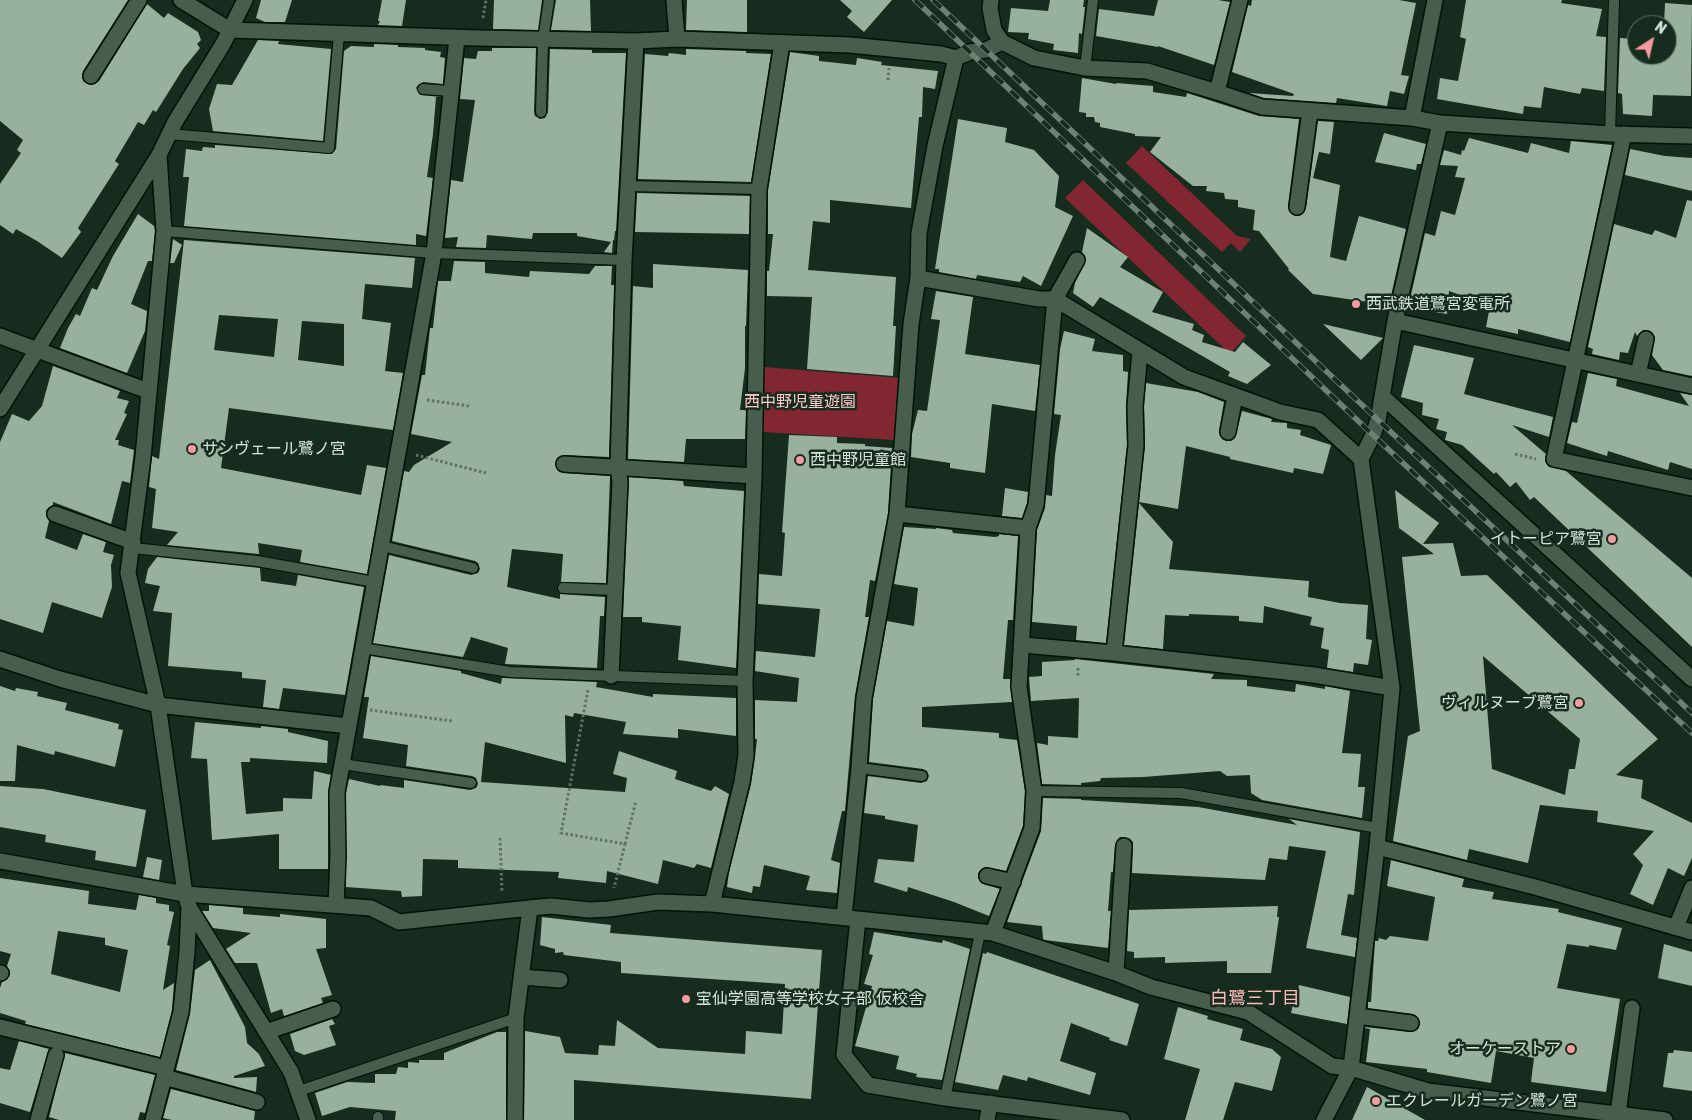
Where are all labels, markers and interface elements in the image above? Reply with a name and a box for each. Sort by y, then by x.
north arrow [1627,15,1677,65]
text: N [1651,18,1669,38]
place label: 西武鉄道鷺宮変電所 [1366,294,1510,314]
marker: 西武鉄道鷺宮変電所 [1350,298,1362,310]
park label: 西中野児童遊園 [744,392,856,412]
place label: サンヴェール鷺ノ宮 [202,439,346,459]
marker: サンヴェール鷺ノ宮 [186,443,198,455]
place label: 西中野児童館 [810,450,906,470]
marker: 西中野児童館 [794,454,806,466]
place label: イトーピア鷺宮 [1490,529,1602,549]
marker: イトーピア鷺宮 [1606,533,1618,545]
place label: ヴィルヌーブ鷺宮 [1441,693,1569,713]
marker: ヴィルヌーブ鷺宮 [1573,697,1585,709]
district label: 白鷺三丁目 [1210,988,1300,1010]
place label: 宝仙学園高等学校女子部 仮校舎 [696,989,924,1009]
marker: 宝仙学園高等学校女子部 仮校舎 [680,993,692,1005]
place label: オーケーストア [1449,1039,1561,1059]
marker: オーケーストア [1565,1043,1577,1055]
place label: エクレールガーデン鷺ノ宮 [1386,1091,1578,1111]
marker: エクレールガーデン鷺ノ宮 [1370,1095,1382,1107]

